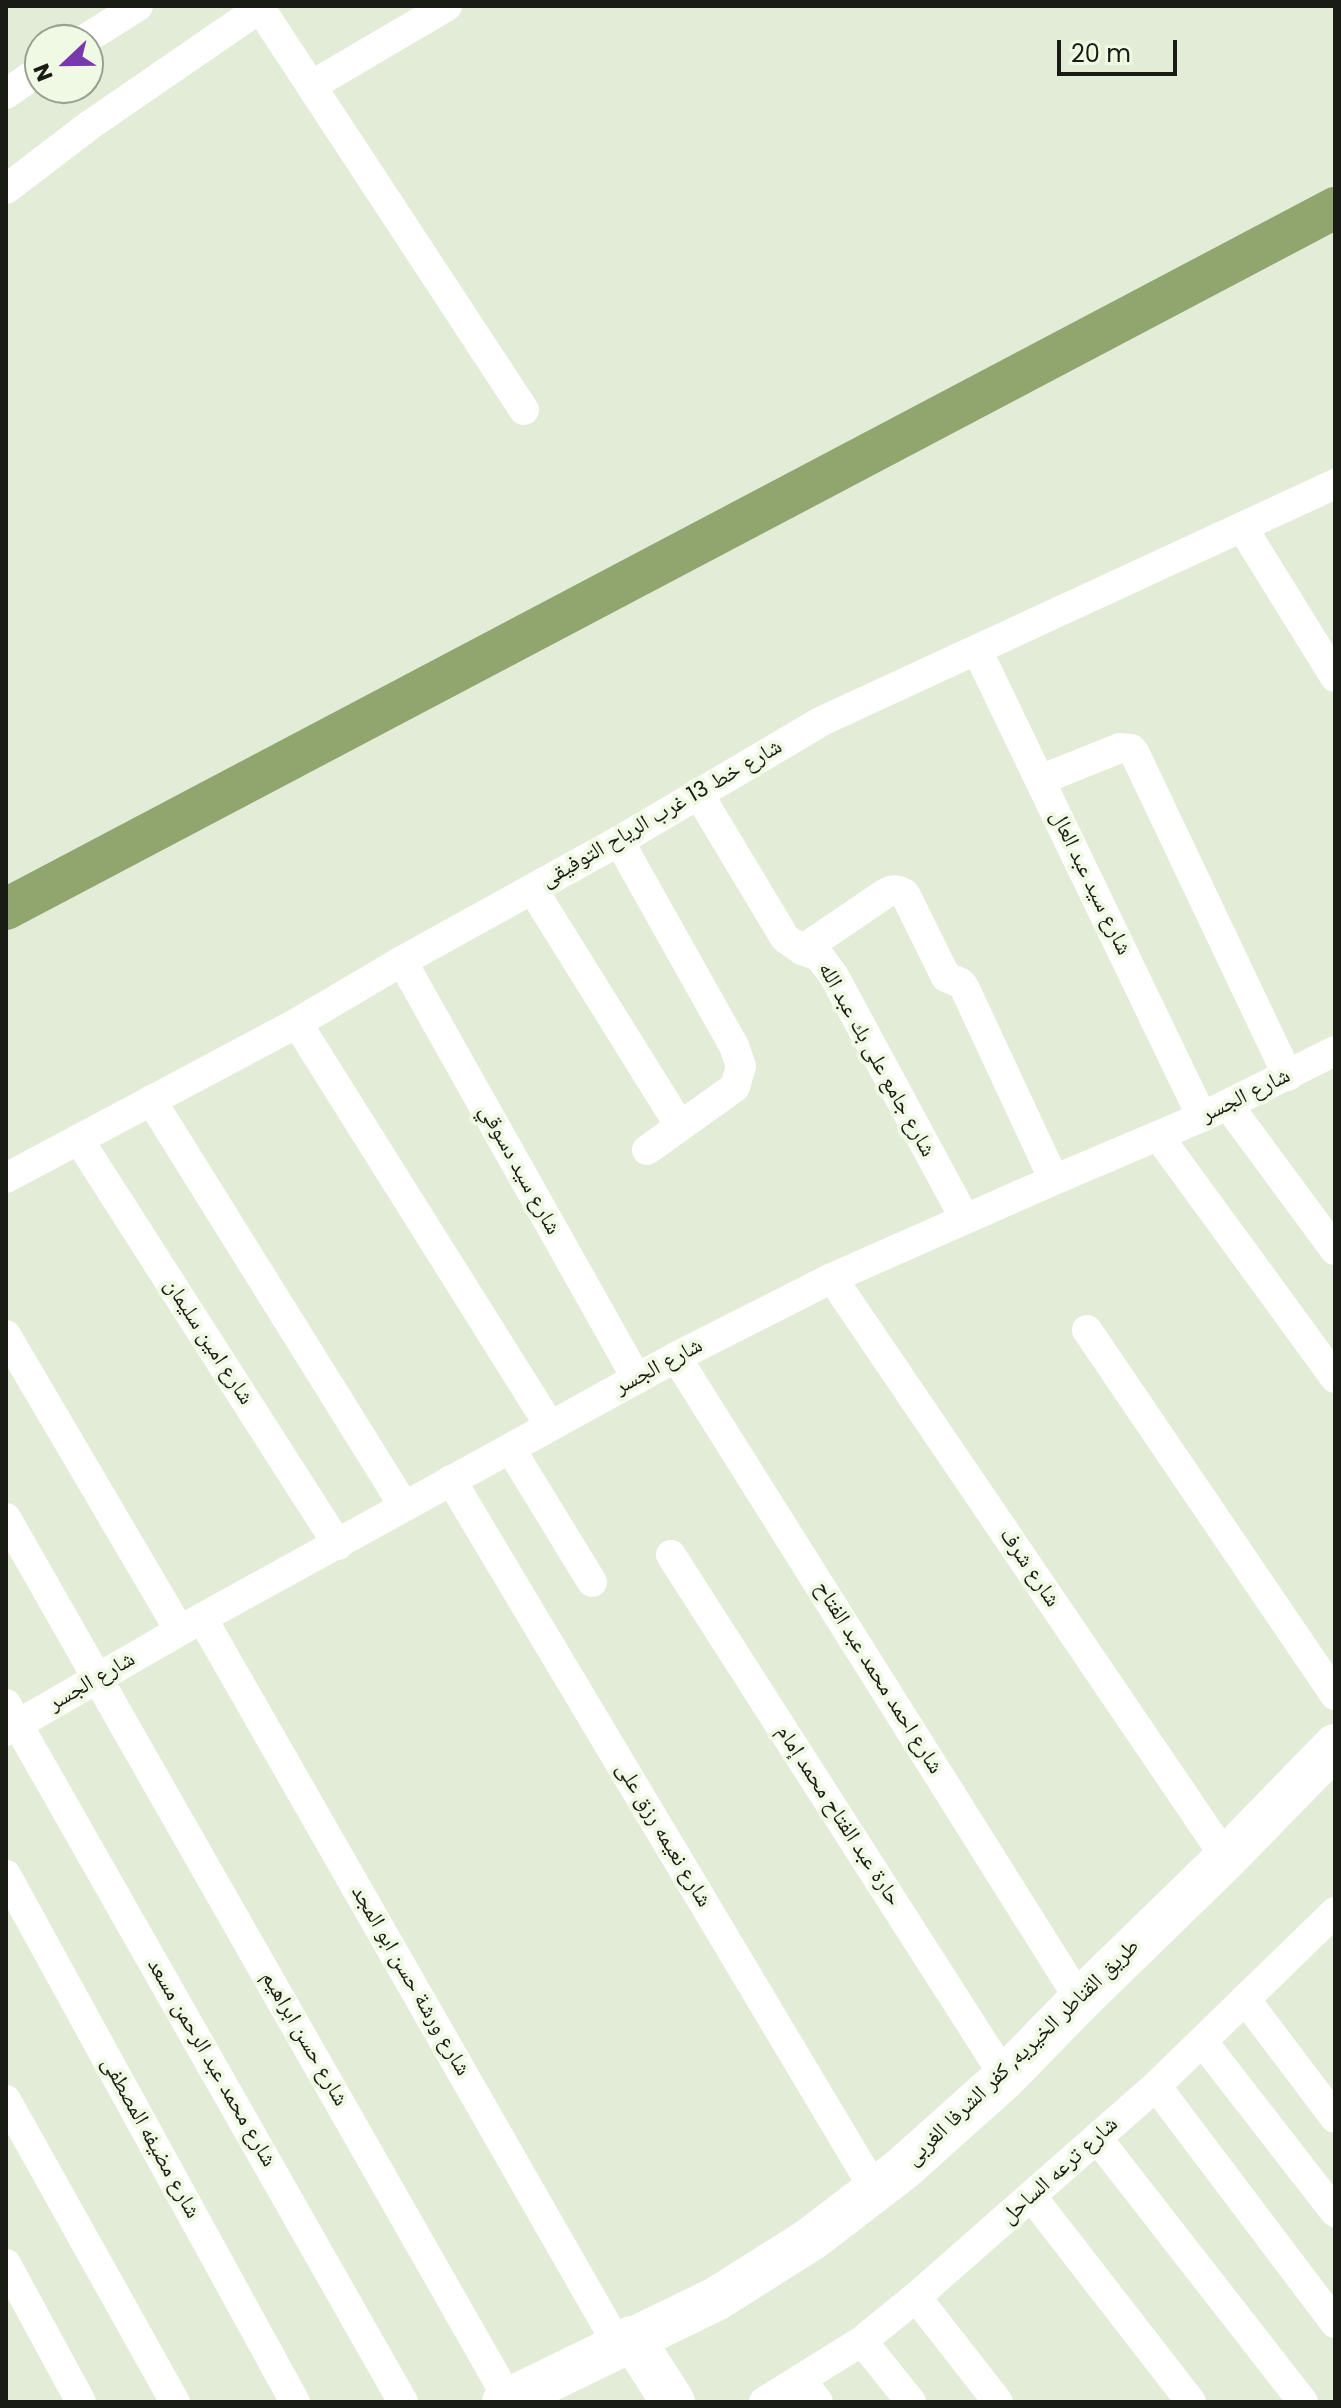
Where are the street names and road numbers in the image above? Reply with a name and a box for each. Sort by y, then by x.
street label: شارع خط 13 غرب الرياح التوفيقى [537,734,787,894]
street label: شارع سيد عبد العال [1044,806,1136,960]
street label: شارع جامع على بك عبد الله [812,958,940,1162]
street label: شارع الجسر [1197,1063,1295,1129]
street label: شارع سيد دسوقي [472,1100,566,1240]
street label: شارع امين سليمان [157,1274,259,1410]
street label: شارع الجسر [611,1333,707,1401]
street label: شارع شرف [993,1523,1065,1613]
street label: شارع احمد محمد عبد الفتاح [808,1577,948,1779]
street label: شارع الجسر [44,1647,140,1717]
street label: حارة عبد الفتاح محمد إمام [770,1721,906,1911]
street label: شارع نعيمه رزق على [609,1758,717,1912]
street label: شارع ورشة حسن ابو المجد [345,1881,475,2081]
street label: طريق القناطر الخيريه, كفر الشرفا الغربى [900,1934,1146,2172]
street label: شارع محمد عبد الرحمن مسعد [140,1954,282,2172]
street label: شارع حسن ابراهيم [255,1967,353,2111]
street label: شارع مضيفه المصطفى [95,2053,205,2223]
street label: شارع ترعه الساحل [996,2112,1124,2230]

